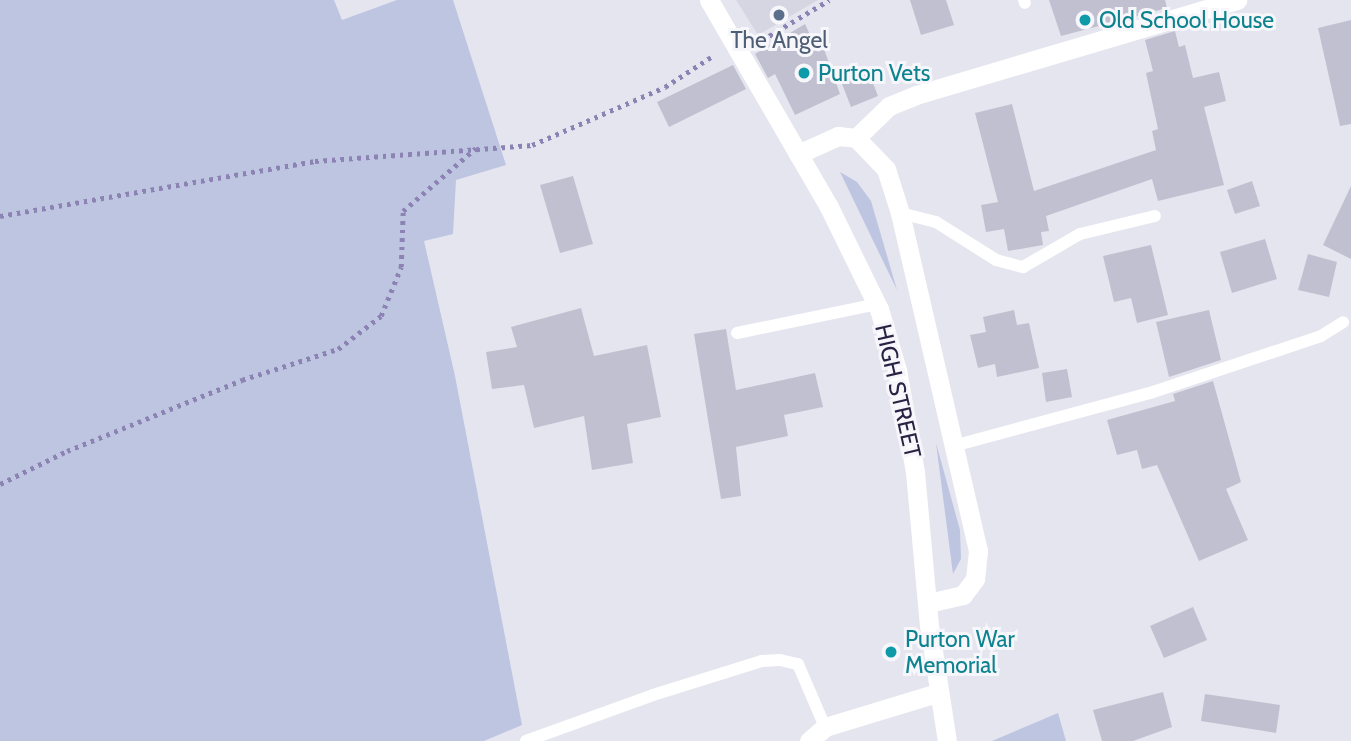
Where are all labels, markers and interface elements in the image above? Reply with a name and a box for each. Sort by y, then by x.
place label: Old School House [1099,6,1274,34]
marker: The Angel [771,7,787,23]
marker: Old School House [1077,12,1093,28]
place label: The Angel [730,26,828,54]
place label: Purton Vets [818,59,930,87]
marker: Purton Vets [796,65,812,81]
street label: HIGH STREET [869,322,927,460]
place label: Purton War Memorial [905,625,1015,679]
marker: Purton War Memorial [883,644,899,660]

